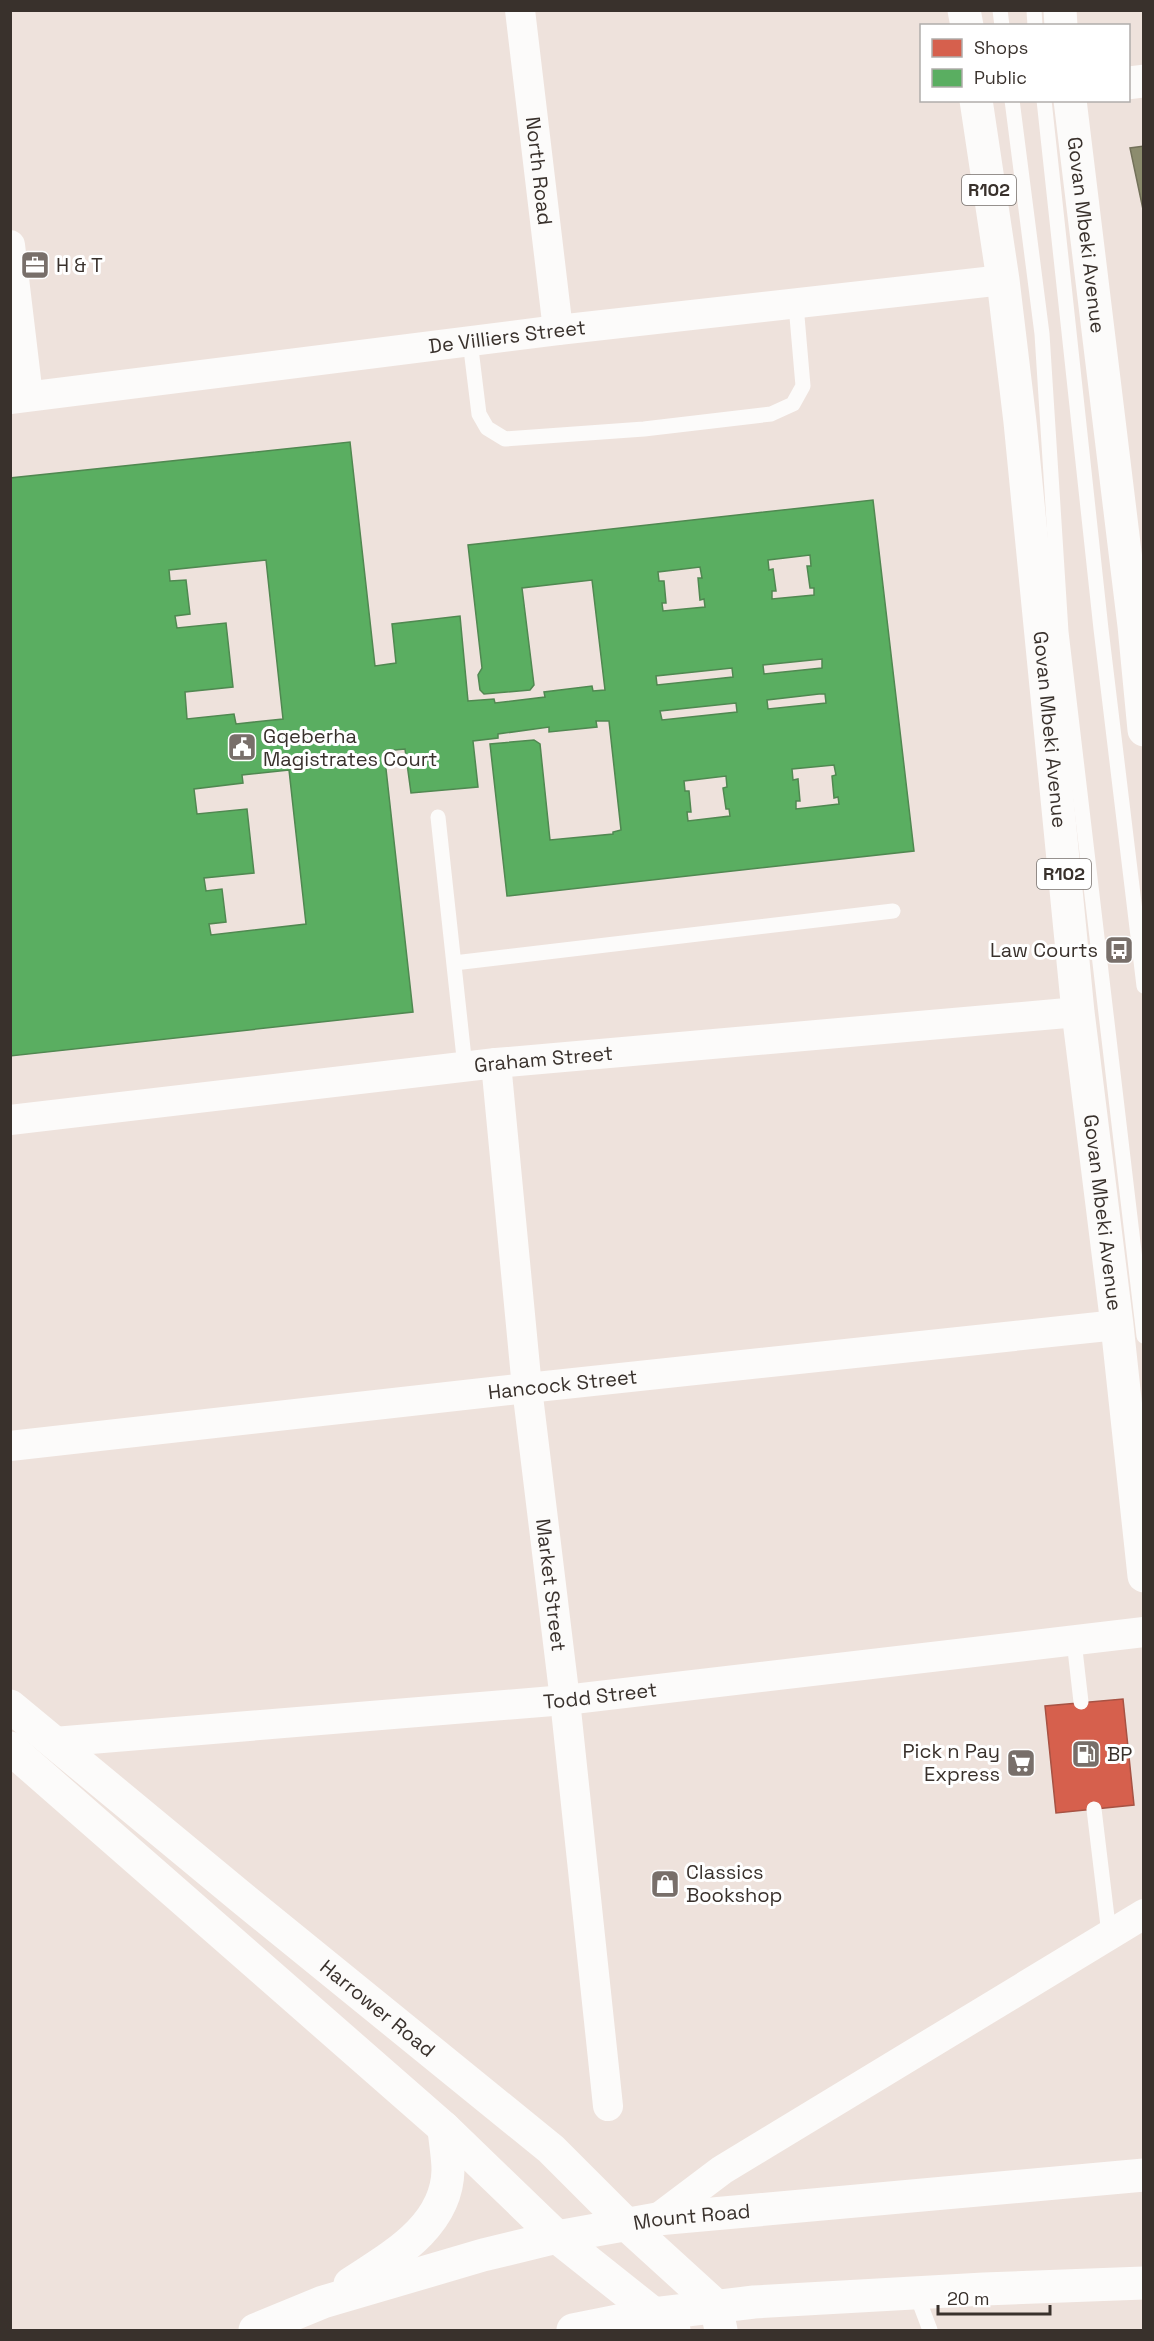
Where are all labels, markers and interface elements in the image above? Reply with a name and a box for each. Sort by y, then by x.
legend [920,24,1130,102]
text: Shops [974,36,1028,59]
text: Public [974,66,1027,89]
street label: North Road [520,115,558,226]
street label: Govan Mbeki Avenue [1062,135,1111,335]
road number: R102 [962,175,1016,205]
office icon: H & T [19,249,51,281]
place label: H & T [56,252,103,278]
street label: De Villiers Street [427,314,587,359]
street label: Govan Mbeki Avenue [1028,630,1073,829]
place label: Gqeberha Magistrates Court [263,723,437,772]
public building icon: Gqeberha Magistrates Court [226,731,258,763]
road number: R102 [1037,859,1091,889]
bus stop icon: Law Courts [1103,934,1135,966]
place label: Law Courts [990,937,1098,963]
street label: Graham Street [473,1040,614,1078]
street label: Govan Mbeki Avenue [1078,1113,1128,1312]
street label: Hancock Street [486,1363,639,1405]
street label: Market Street [530,1517,572,1653]
street label: Todd Street [542,1676,658,1715]
place label: Pick n Pay Express [903,1738,1000,1787]
fuel station icon: BP [1070,1738,1102,1770]
place label: BP [1107,1741,1132,1767]
supermarket icon: Pick n Pay Express [1005,1747,1037,1779]
place label: Classics Bookshop [686,1859,783,1908]
shop icon: Classics Bookshop [649,1868,681,1900]
street label: Harrower Road [315,1954,441,2063]
street label: Mount Road [631,2198,751,2236]
scale bar [938,2278,1050,2316]
text: 20 m [947,2287,990,2310]

